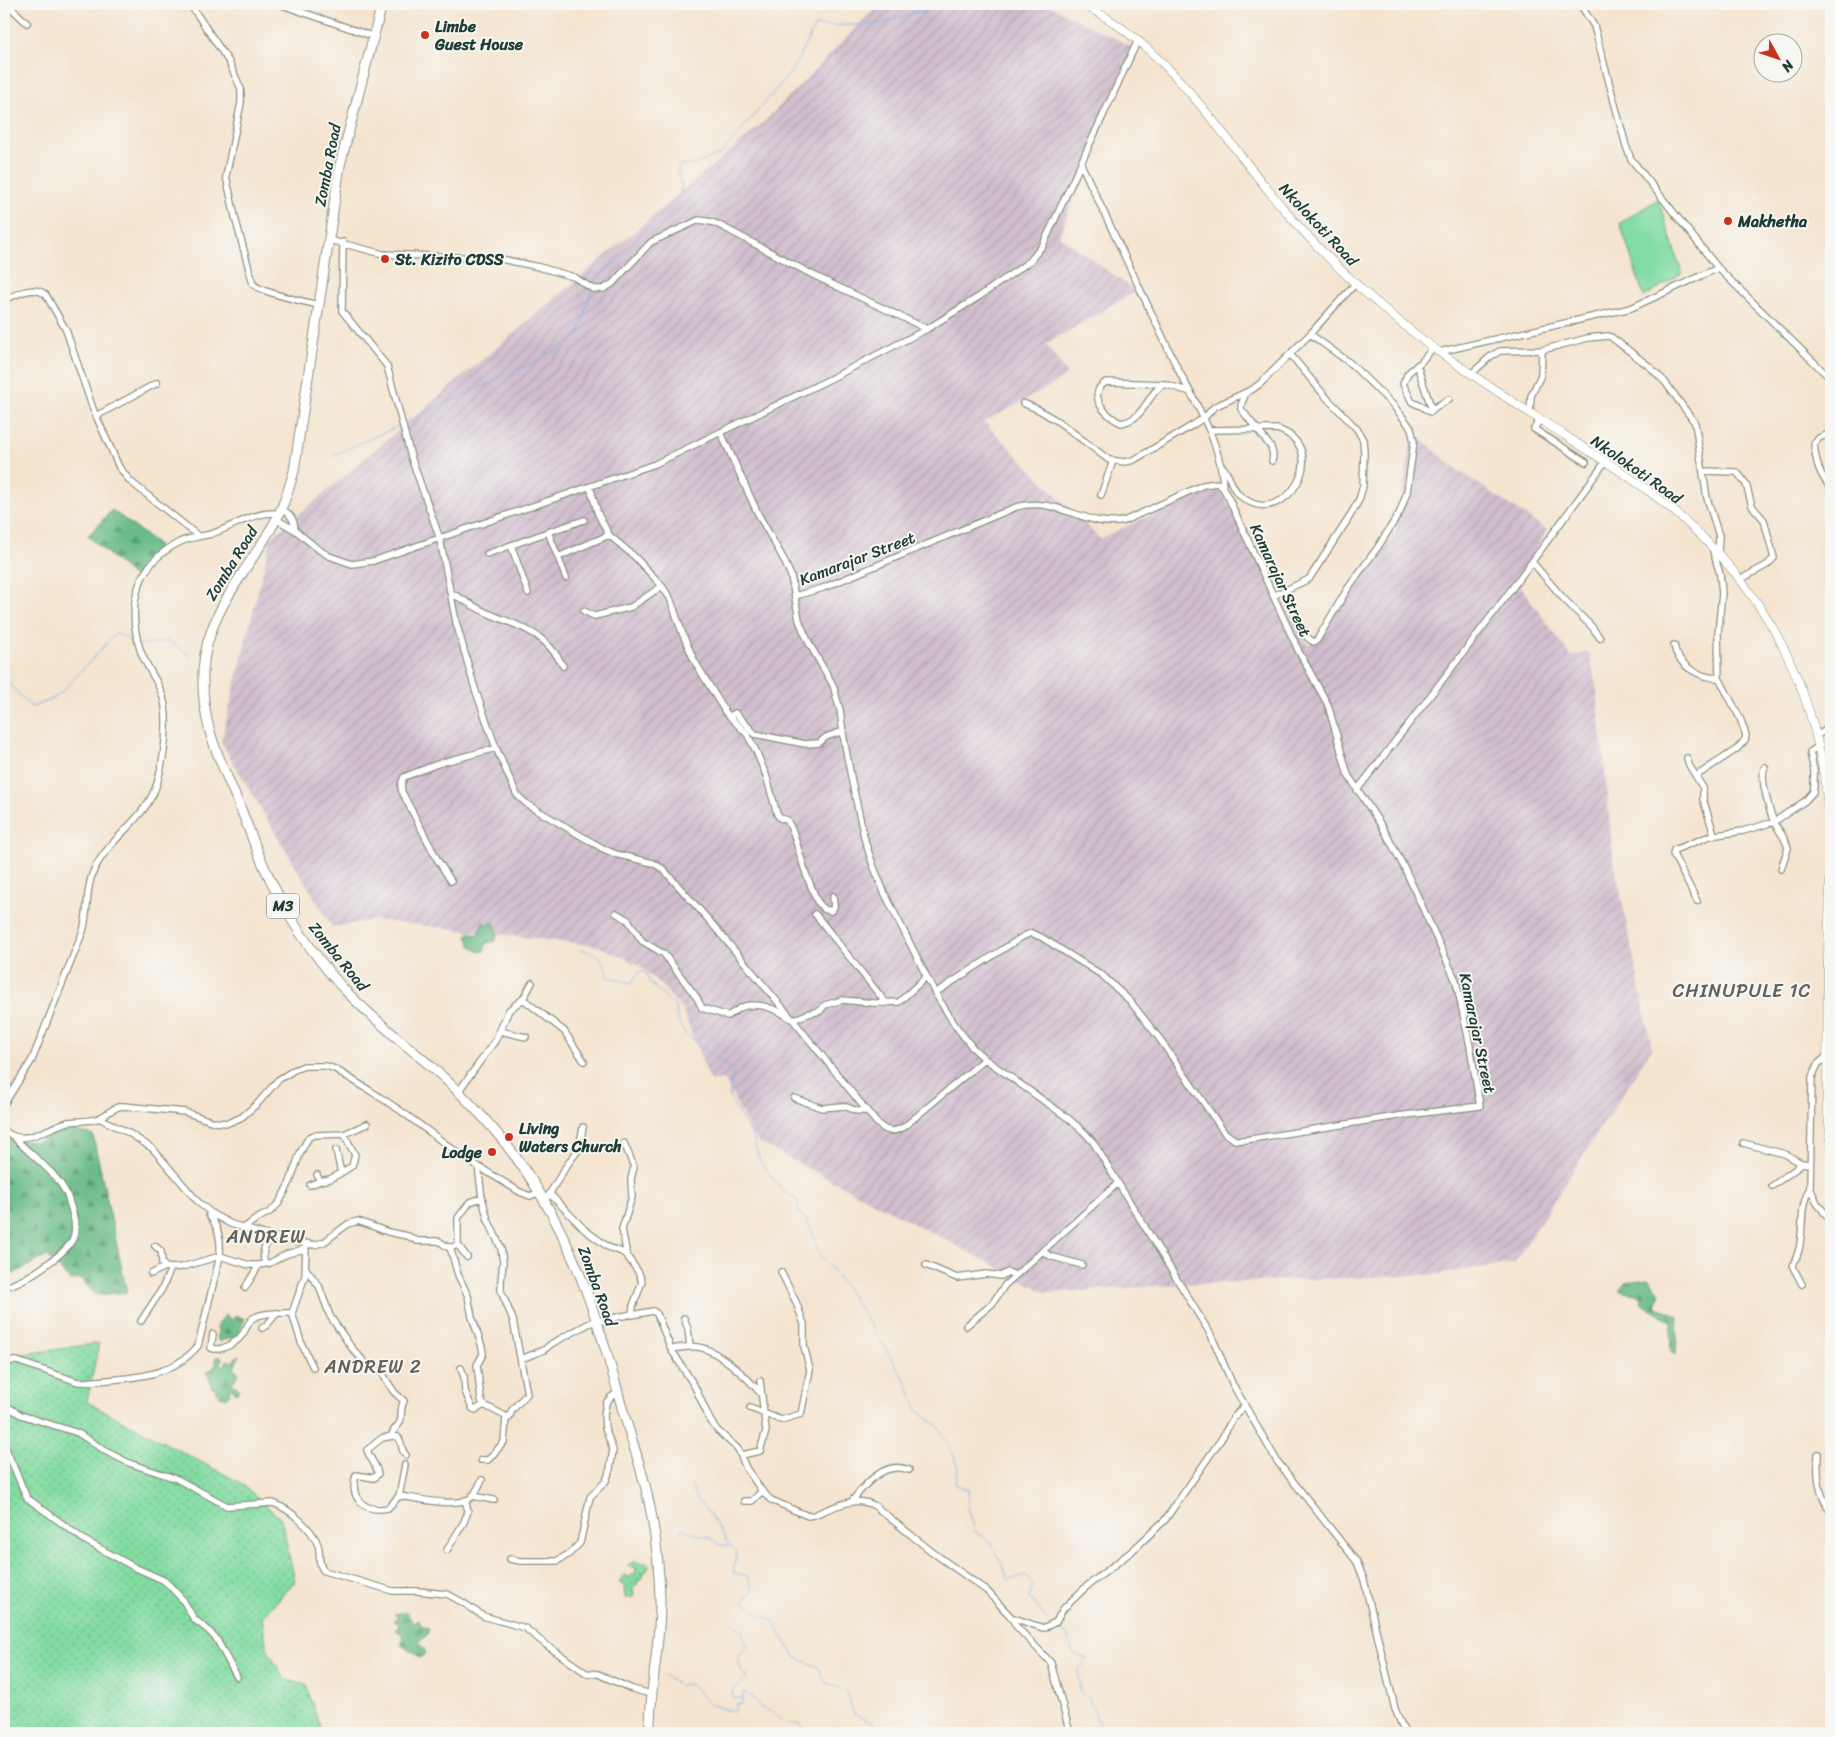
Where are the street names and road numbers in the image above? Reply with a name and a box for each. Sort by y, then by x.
street label: Zomba Road [305,120,350,209]
street label: Nkolokoti Road [1272,175,1367,274]
street label: Nkolokoti Road [1585,427,1690,513]
street label: Zomba Road [197,519,267,607]
street label: Kamarajar Street [1241,519,1320,642]
street label: Kamarajar Street [795,523,920,594]
road number: M3 [267,894,299,918]
street label: Zomba Road [301,915,377,999]
street label: Kamarajar Street [1451,970,1504,1096]
street label: Zomba Road [570,1242,626,1332]

